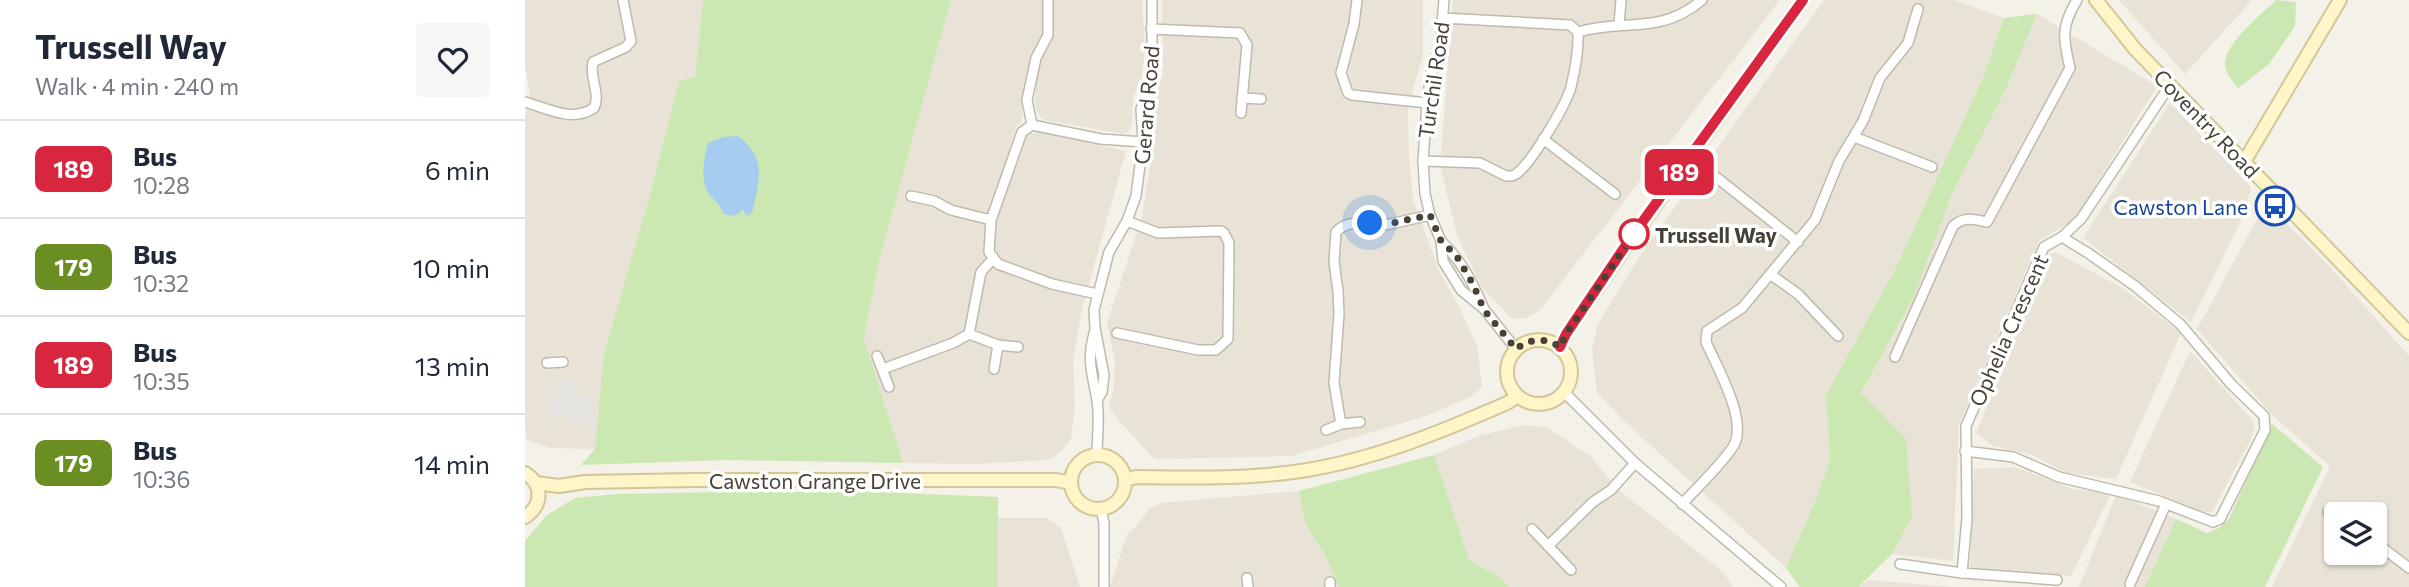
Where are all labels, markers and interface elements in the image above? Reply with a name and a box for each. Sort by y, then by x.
street label: Turchil Road [1412,20,1454,140]
button: heart [416,23,490,97]
text: Trussell Way [35,25,227,66]
street label: Gerard Road [1128,45,1164,165]
street label: Coventry Road [2149,64,2265,182]
text: Walk · 4 min · 240 m [35,72,239,100]
text: Bus [133,140,177,171]
line badge: 189 [1639,149,1719,195]
text: 189 [53,154,94,183]
text: 6 min [425,154,490,185]
text: 189 [1659,157,1699,186]
text: 10:28 [133,171,190,199]
bus stop icon: Cawston Lane [2254,185,2296,227]
place label: Cawston Lane [2113,194,2248,219]
your location [1352,205,1387,240]
marker: Trussell Way [1619,219,1649,249]
place label: Trussell Way [1655,222,1777,247]
text: Bus [133,238,177,269]
street label: Ophelia Crescent [1963,250,2053,410]
text: 179 [54,252,93,281]
text: 10 min [413,252,490,283]
text: 10:32 [133,269,189,297]
text: Bus [133,336,177,367]
text: 189 [53,350,94,379]
text: 13 min [415,350,490,381]
text: 10:35 [133,367,190,395]
text: Bus [133,434,177,465]
text: 179 [54,448,93,477]
text: 14 min [414,448,490,479]
text: 10:36 [133,465,190,493]
street label: Cawston Grange Drive [709,468,921,493]
map controls [2324,502,2387,565]
button: layers [2324,502,2387,565]

